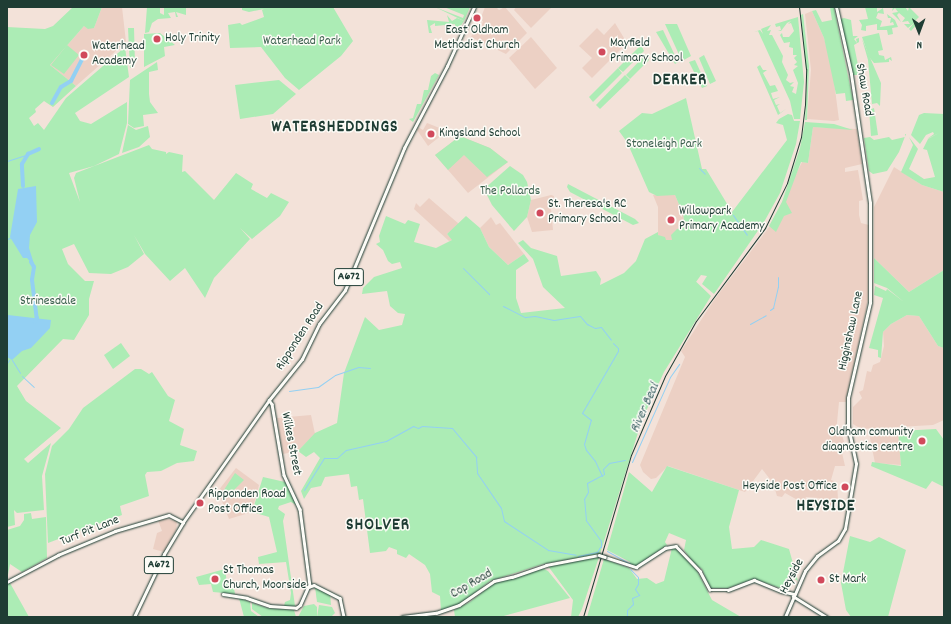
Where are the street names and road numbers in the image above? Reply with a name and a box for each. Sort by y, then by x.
street label: Shaw Road [851,62,875,118]
road number: A672 [333,267,365,287]
street label: Higginshaw Lane [836,290,868,372]
street label: Ripponden Road [273,300,329,374]
street label: Wilkes Street [276,411,304,477]
street label: Turf Pit Lane [58,513,122,551]
road number: A672 [143,555,175,575]
street label: Heyside [777,557,809,597]
street label: Cop Road [448,567,496,603]

